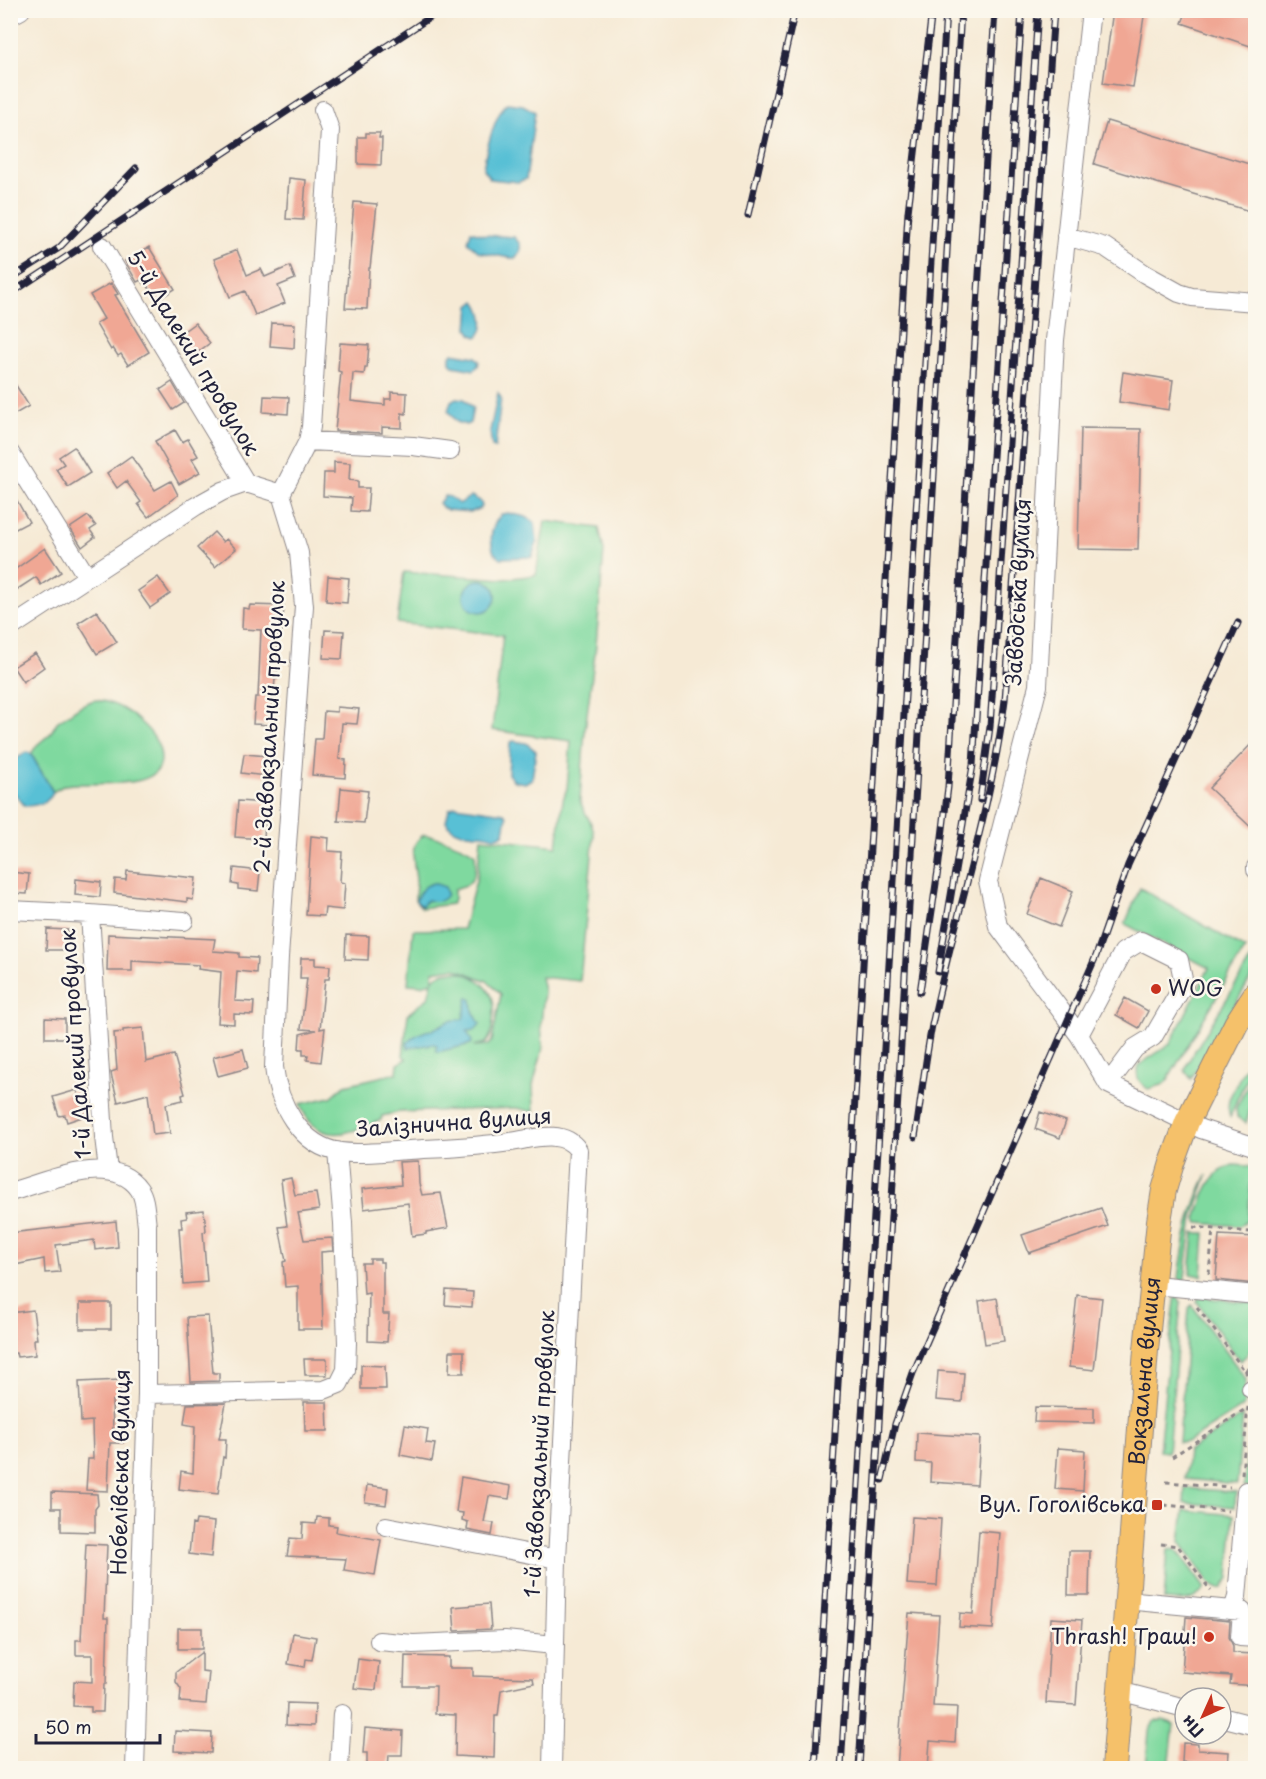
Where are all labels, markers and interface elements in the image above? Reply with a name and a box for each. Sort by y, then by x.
street label: 5-й Далекий провулок [121,243,269,461]
street label: Заводська вулиця [996,498,1038,686]
street label: 2-й Завокзальний провулок [244,579,292,874]
street label: 1-й Далекий провулок [50,928,98,1160]
place label: WOG [1168,971,1223,1003]
marker: WOG [1149,982,1163,996]
street label: Залізнична вулиця [354,1098,553,1144]
street label: Вокзальна вулиця [1119,1275,1167,1467]
street label: 1-й Завокзальний провулок [514,1309,562,1598]
street label: Нобелівська вулиця [101,1369,137,1575]
place label: Вул. Гоголівська [979,1487,1145,1519]
marker: Вул. Гоголівська [1150,1498,1164,1512]
place label: Thrash! Траш! [1051,1619,1197,1651]
marker: Thrash! Траш! [1202,1630,1216,1644]
north arrow [1173,1686,1233,1746]
scale bar [36,1707,160,1745]
text: Пн [1175,1711,1208,1744]
text: 50 m [45,1713,92,1740]

